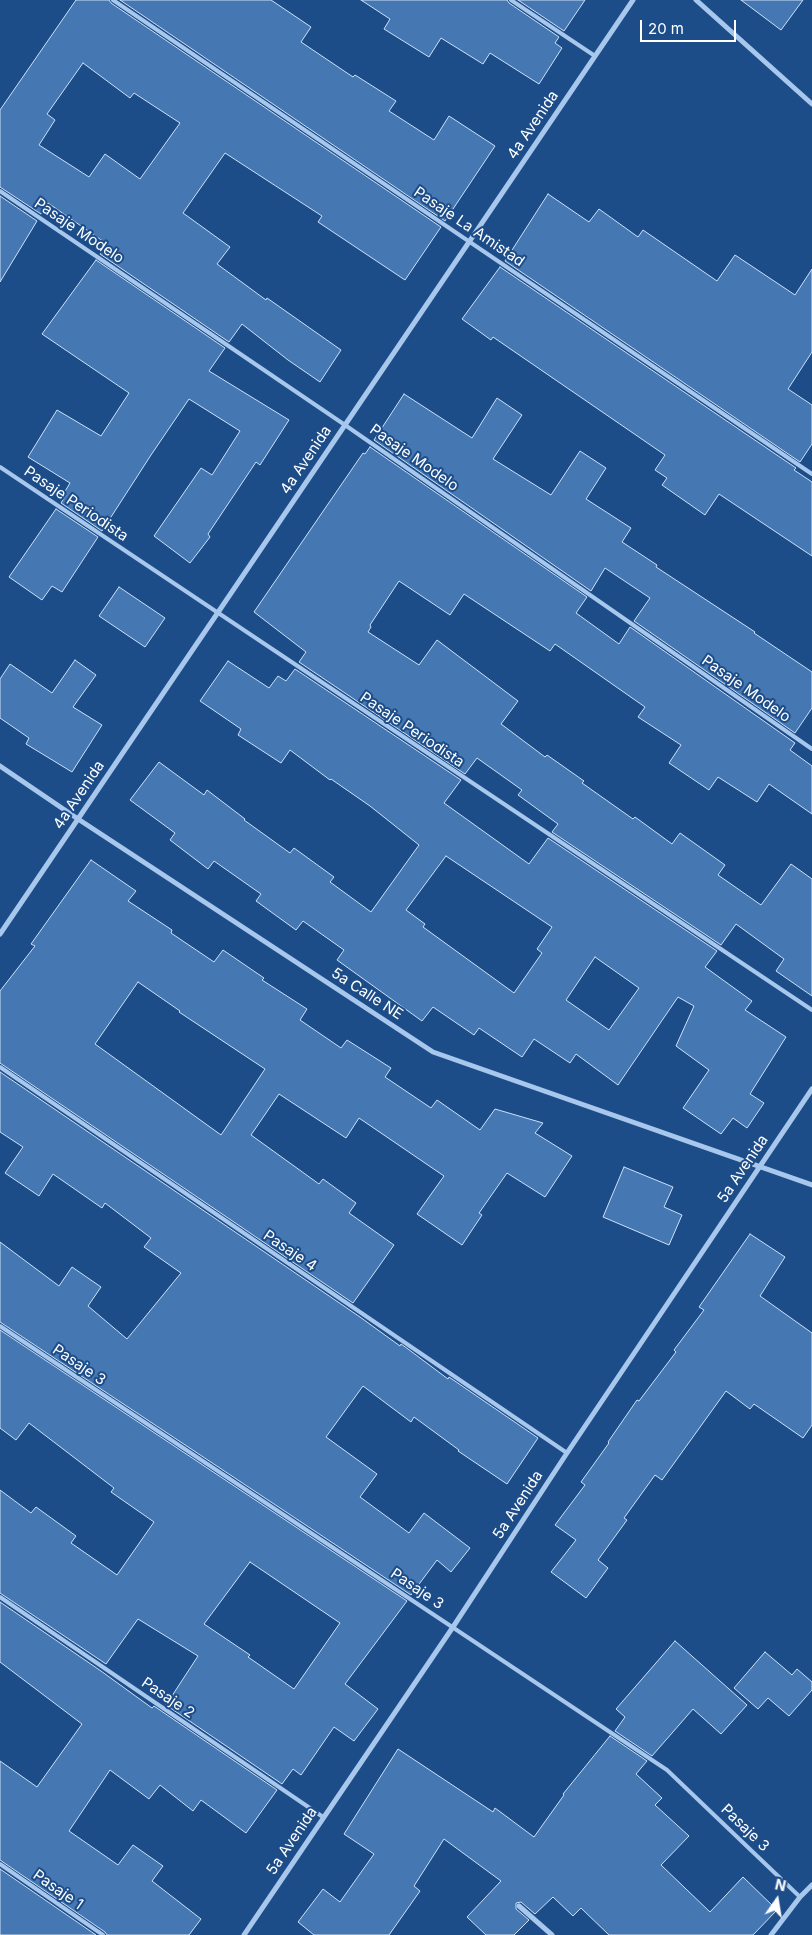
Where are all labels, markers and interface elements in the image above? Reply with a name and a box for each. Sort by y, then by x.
scale bar [642,10,738,42]
text: 20 m [648,19,684,38]
street label: 4a Avenida [504,87,562,163]
street label: Pasaje La Amistad [410,183,528,271]
street label: Pasaje Modelo [31,194,127,268]
street label: Pasaje Modelo [366,421,462,495]
street label: 4a Avenida [277,422,335,498]
street label: Pasaje Periodista [20,462,132,546]
street label: Pasaje Modelo [698,652,794,726]
street label: Pasaje Periodista [356,688,468,772]
street label: 4a Avenida [50,757,108,833]
street label: 5a Calle NE [328,964,406,1024]
street label: 5a Avenida [714,1132,772,1206]
street label: Pasaje 4 [260,1227,320,1275]
street label: Pasaje 3 [49,1341,109,1389]
street label: 5a Avenida [489,1467,547,1543]
street label: Pasaje 3 [387,1565,447,1613]
street label: Pasaje 2 [138,1674,198,1722]
street label: Pasaje 3 [717,1801,773,1855]
street label: 5a Avenida [263,1804,321,1878]
street label: Pasaje 1 [29,1866,87,1914]
north arrow [752,1875,802,1925]
text: N [773,1875,788,1894]

